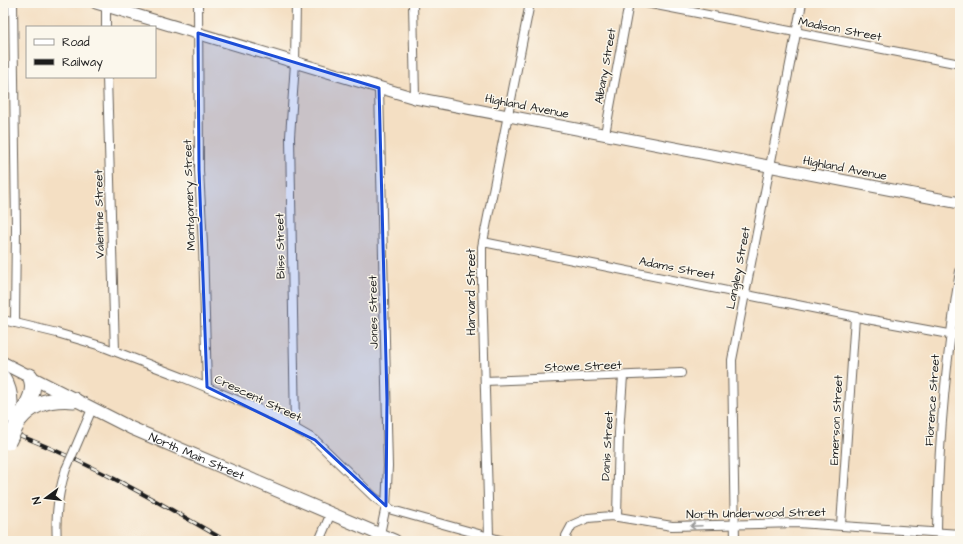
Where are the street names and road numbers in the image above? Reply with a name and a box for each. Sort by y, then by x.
street label: Madison Street [797,13,883,46]
street label: Albany Street [590,27,622,106]
street label: Highland Avenue [483,90,571,124]
street label: Montgomery Street [179,139,201,251]
street label: Highland Avenue [801,152,889,186]
street label: Valentine Street [90,169,109,259]
street label: Bliss Street [271,213,290,279]
street label: Langley Street [722,225,756,311]
street label: Harvard Street [463,248,480,335]
street label: Adams Street [637,253,717,284]
street label: Jones Street [364,275,383,349]
street label: Florence Street [921,353,944,447]
street label: Stowe Street [544,357,622,376]
street label: Crescent Street [211,371,304,426]
street label: Emerson Street [826,374,847,465]
street label: Danis Street [597,411,618,481]
street label: North Main Street [146,429,247,485]
street label: North Underwood Street [686,504,826,523]

